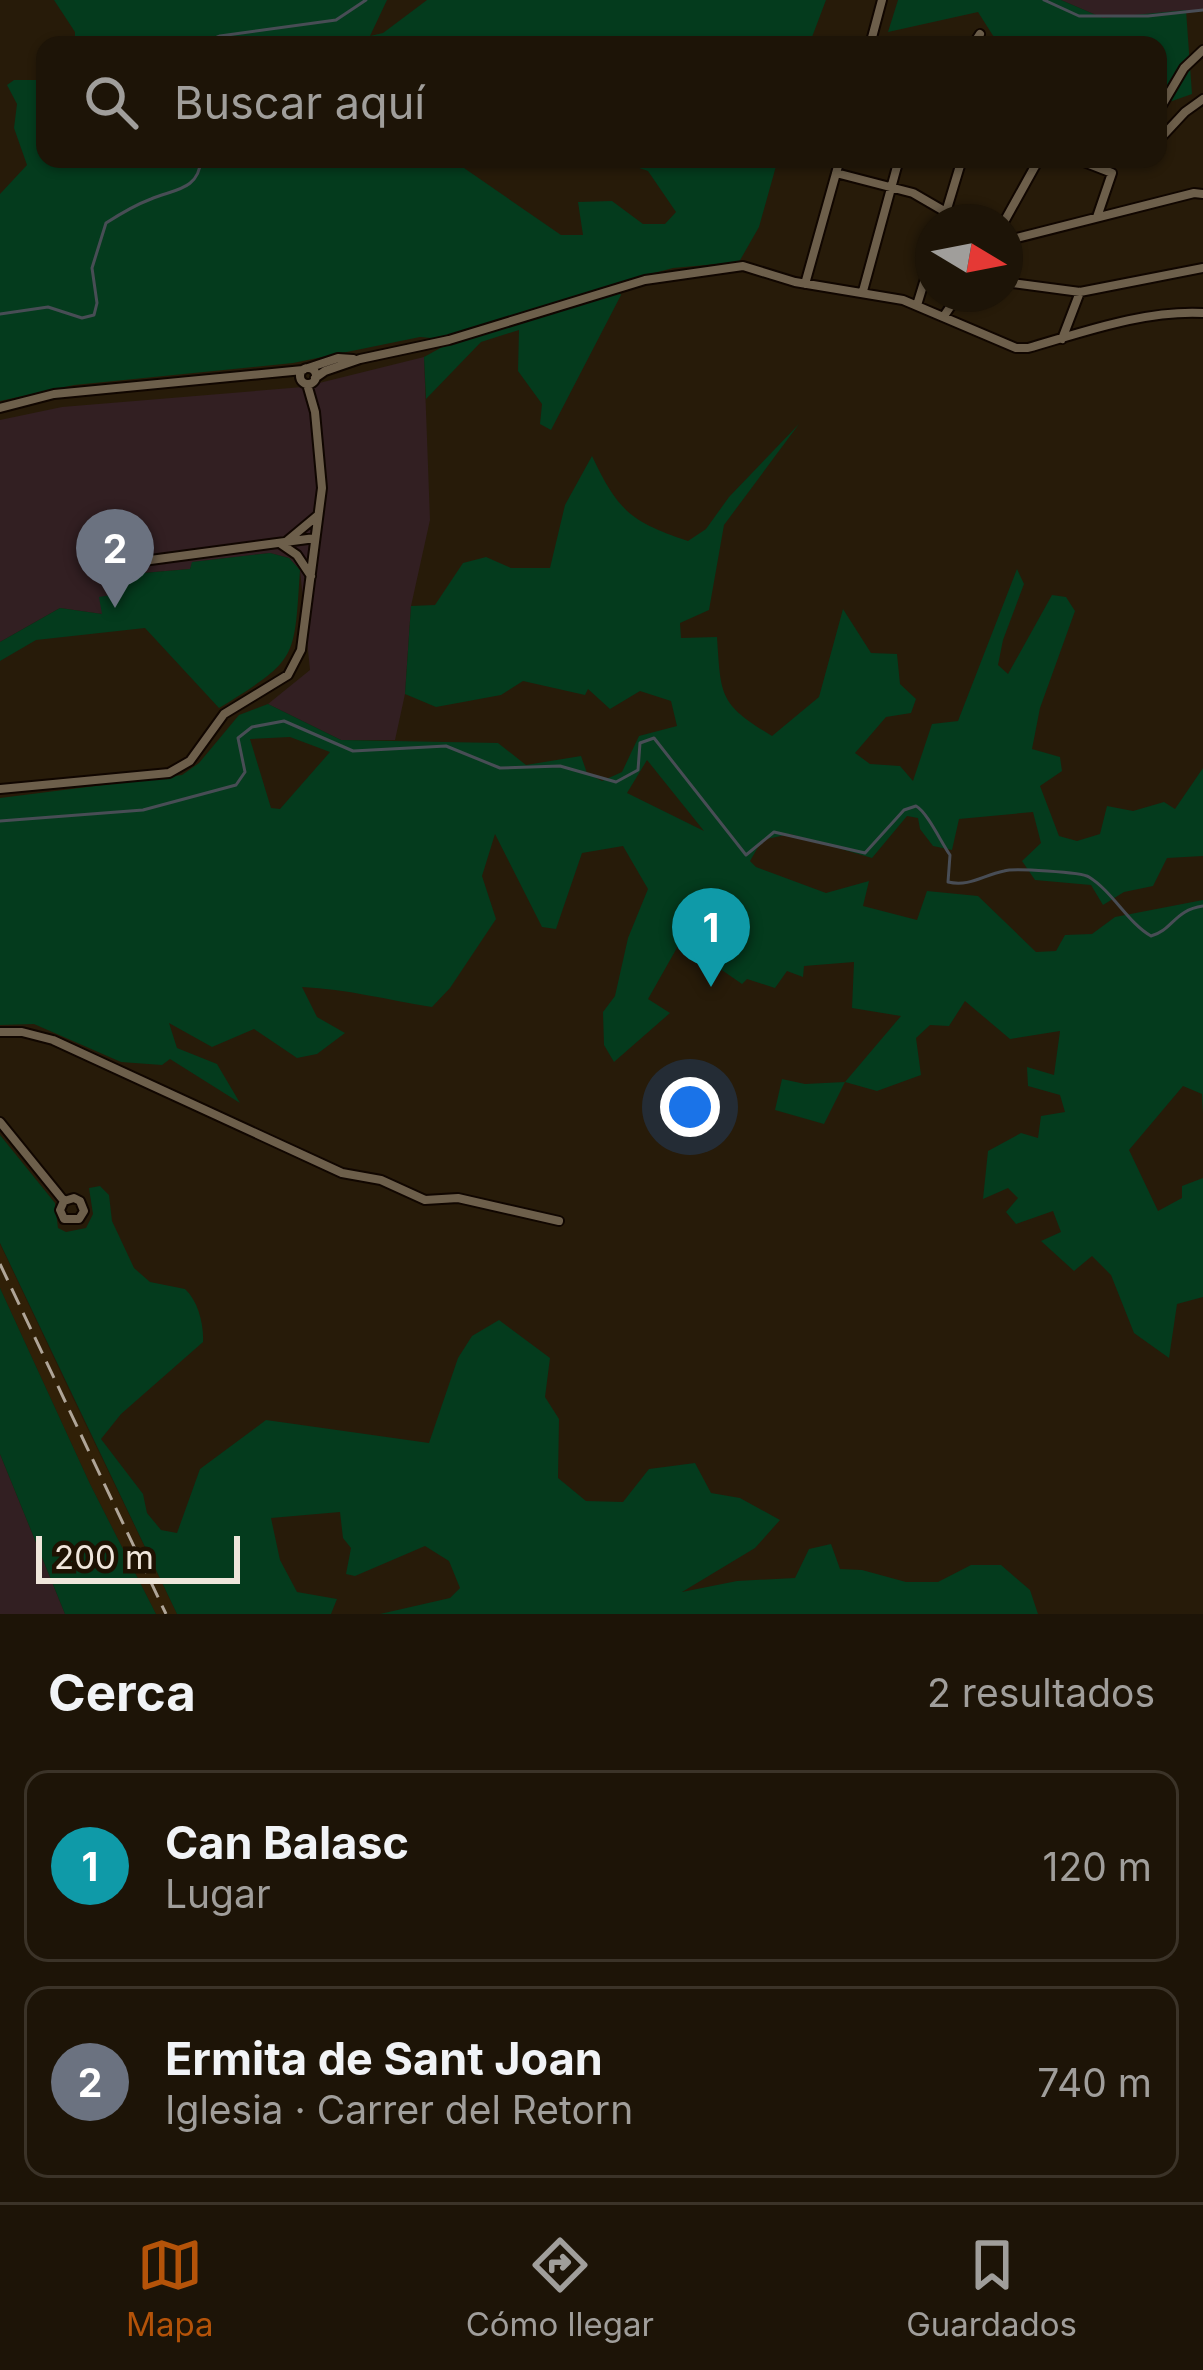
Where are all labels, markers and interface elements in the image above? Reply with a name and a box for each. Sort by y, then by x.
search box [36,36,1167,168]
icon: search [78,69,144,135]
text: Buscar aquí [174,75,425,130]
north arrow [915,204,1023,312]
pin: 2 [76,509,154,608]
pin: 1 [672,888,750,987]
your location [660,1077,720,1137]
scale bar [36,1530,240,1583]
text: 200 m [54,1537,154,1577]
text: Cerca [48,1662,196,1723]
text: 2 resultados [927,1669,1155,1716]
text: Can Balasc [165,1815,409,1870]
text: 1 [82,1843,98,1890]
text: 120 m [1043,1843,1152,1890]
text: Lugar [165,1870,271,1917]
text: Ermita de Sant Joan [165,2031,603,2086]
text: 2 [78,2059,102,2106]
text: 740 m [1037,2059,1152,2106]
text: Iglesia · Carrer del Retorn [165,2086,633,2133]
tab: Mapa [126,2232,214,2344]
tab: Cómo llegar [466,2232,654,2344]
tab: Guardados [906,2232,1077,2344]

